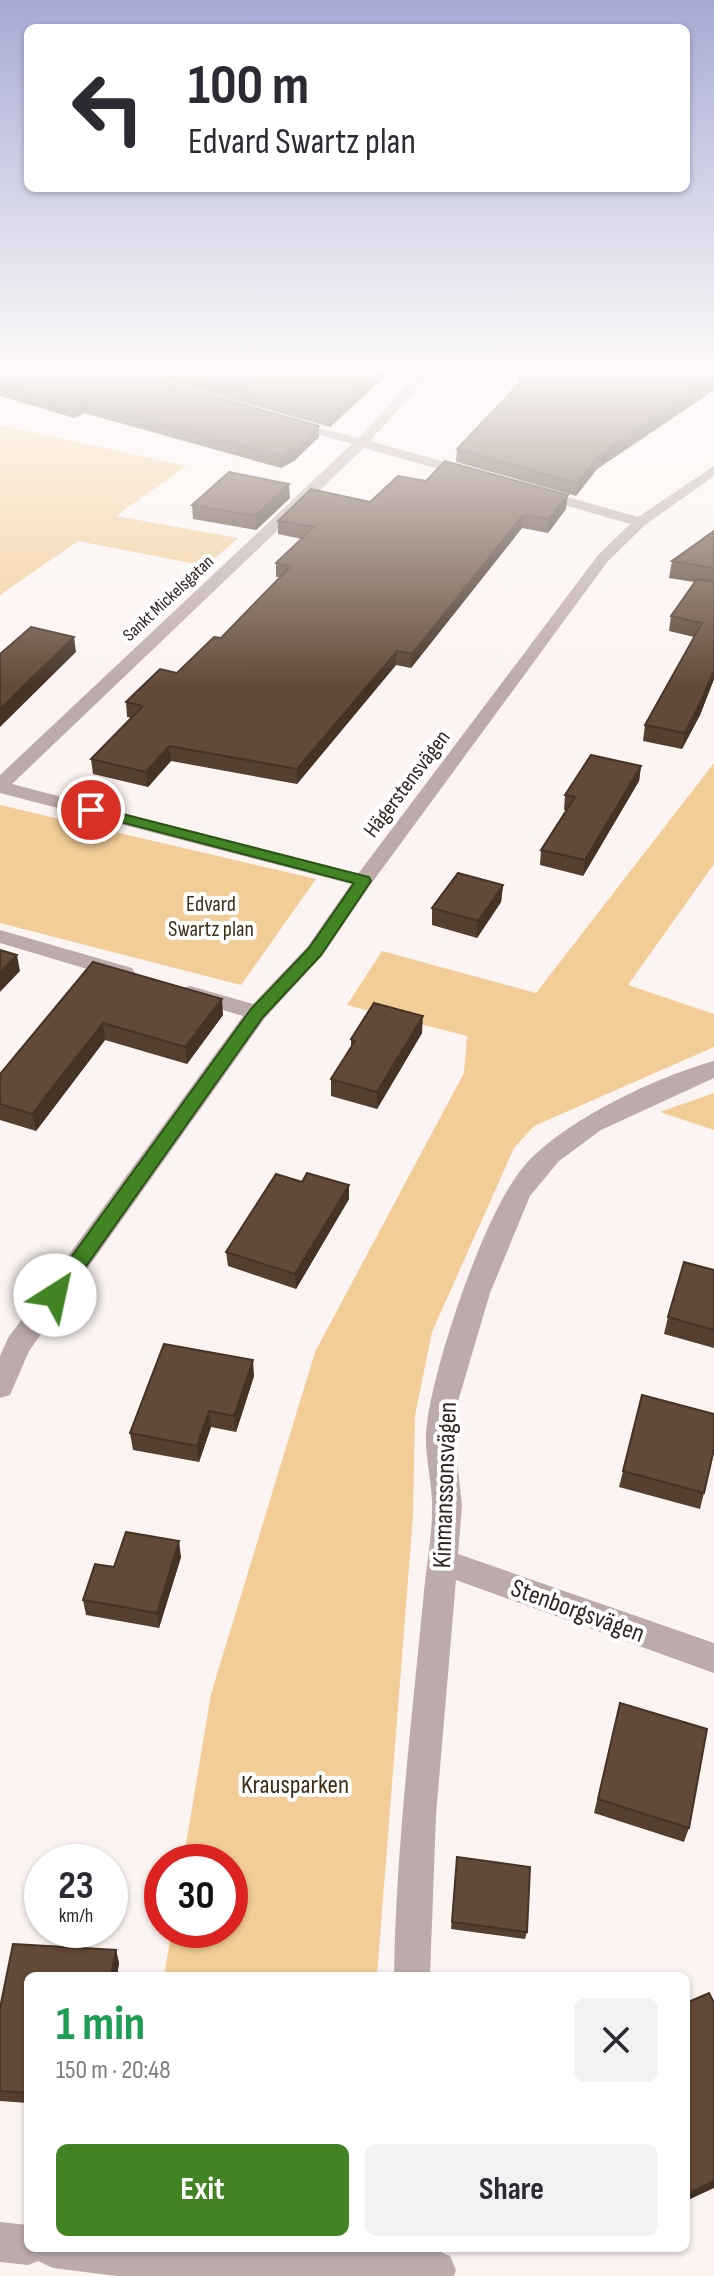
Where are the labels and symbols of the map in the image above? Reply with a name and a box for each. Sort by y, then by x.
street label: Sankt Mickelsgatan [119,551,218,646]
street label: Hägerstensvägen [358,725,456,843]
pin [57,776,125,844]
park label: Edvard Swartz plan [168,891,254,943]
position arrow [13,1253,97,1337]
street label: Kinmanssonsvägen [427,1401,464,1569]
street label: Stenborgsvägen [506,1573,649,1650]
park label: Krausparken [241,1770,349,1801]
speed limit sign: 30 [144,1844,248,1948]

